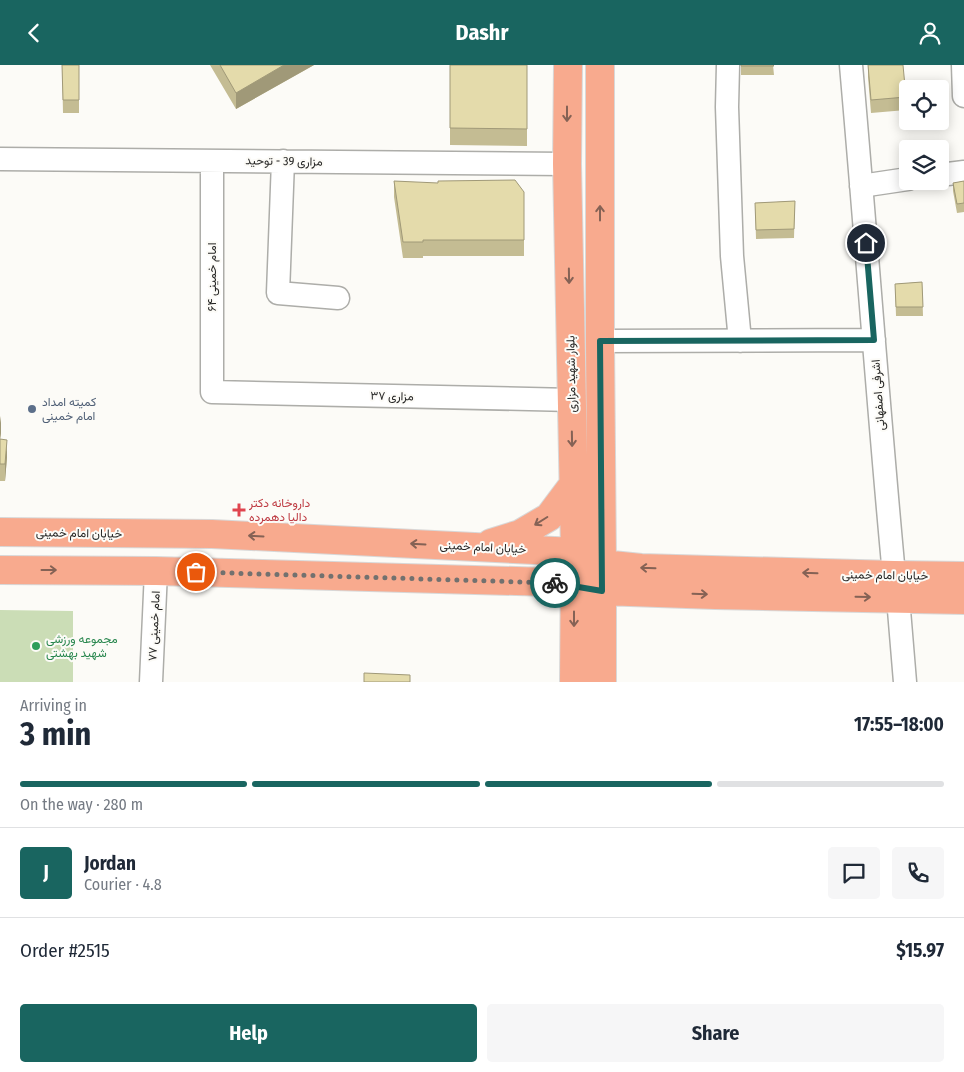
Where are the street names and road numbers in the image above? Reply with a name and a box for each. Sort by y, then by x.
street label: مزاری 39 - توحید [245,153,323,170]
street label: امام خمینی ۶۴ [205,243,220,311]
street label: بلوار شهید مزاری [563,335,580,413]
street label: اشرفی اصفهانی [869,359,888,431]
street label: مزاری ۳۷ [370,389,414,404]
street label: خیابان امام خمینی [36,525,122,542]
street label: خیابان امام خمینی [439,538,527,557]
street label: خیابان امام خمینی [842,567,928,584]
street label: امام خمینی ۷۷ [145,591,164,662]

